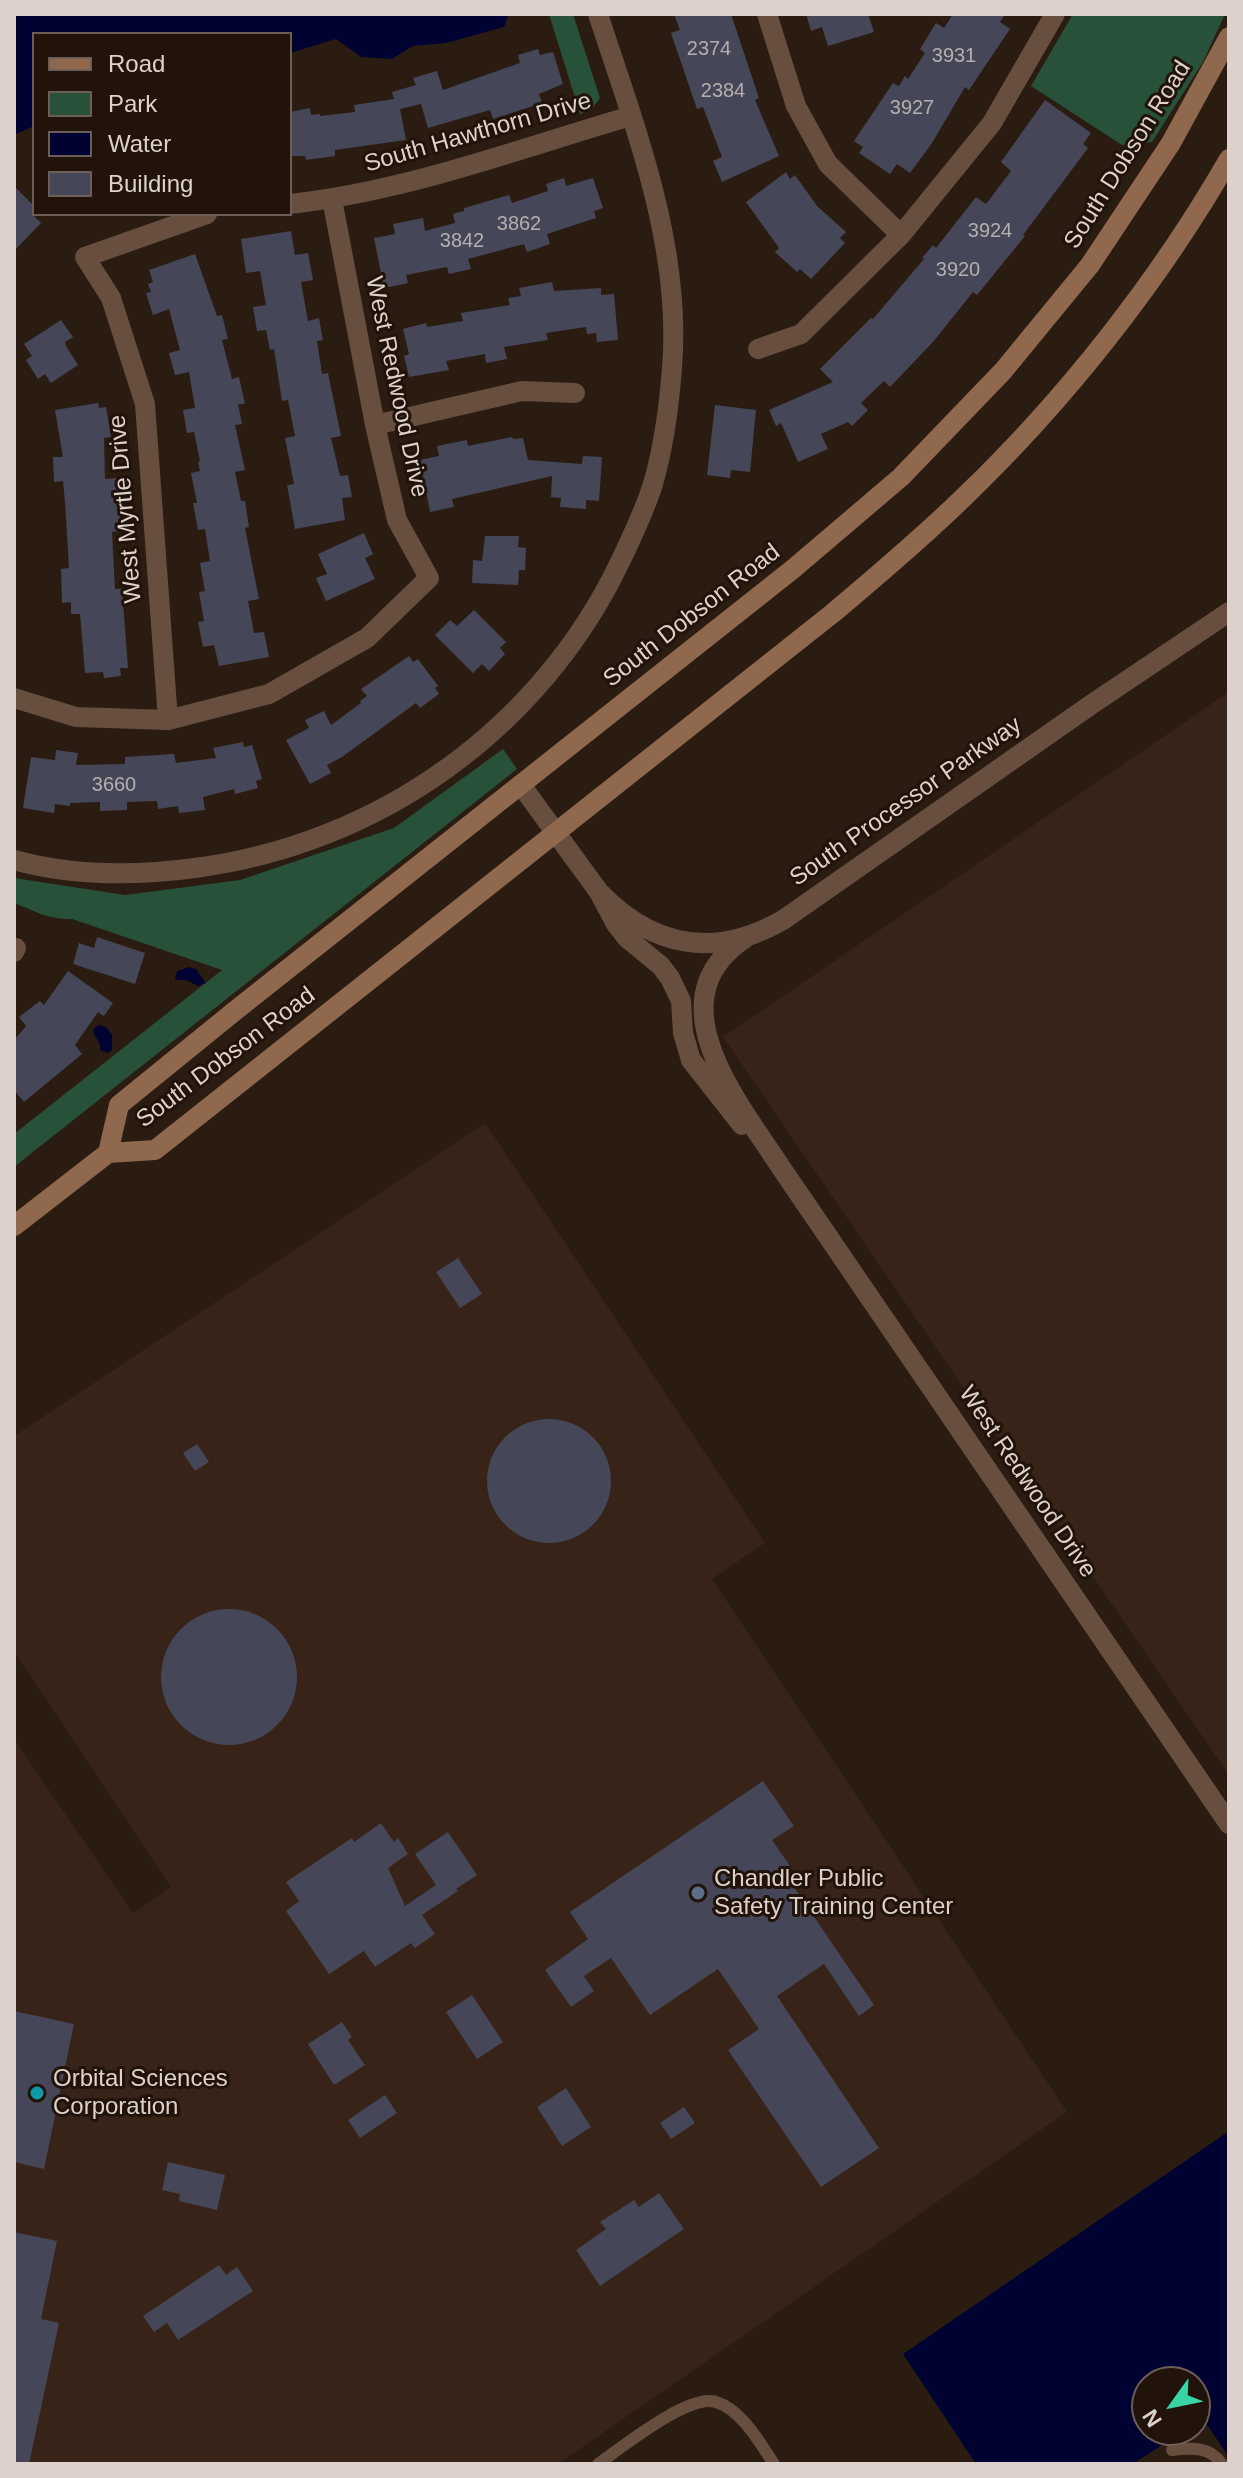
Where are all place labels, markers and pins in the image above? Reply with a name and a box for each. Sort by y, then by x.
place label: Chandler Public Safety Training Center [714,1865,953,1921]
marker: Chandler Public Safety Training Center [689,1884,707,1902]
place label: Orbital Sciences Corporation [53,2065,228,2121]
marker: Orbital Sciences Corporation [28,2084,46,2102]

